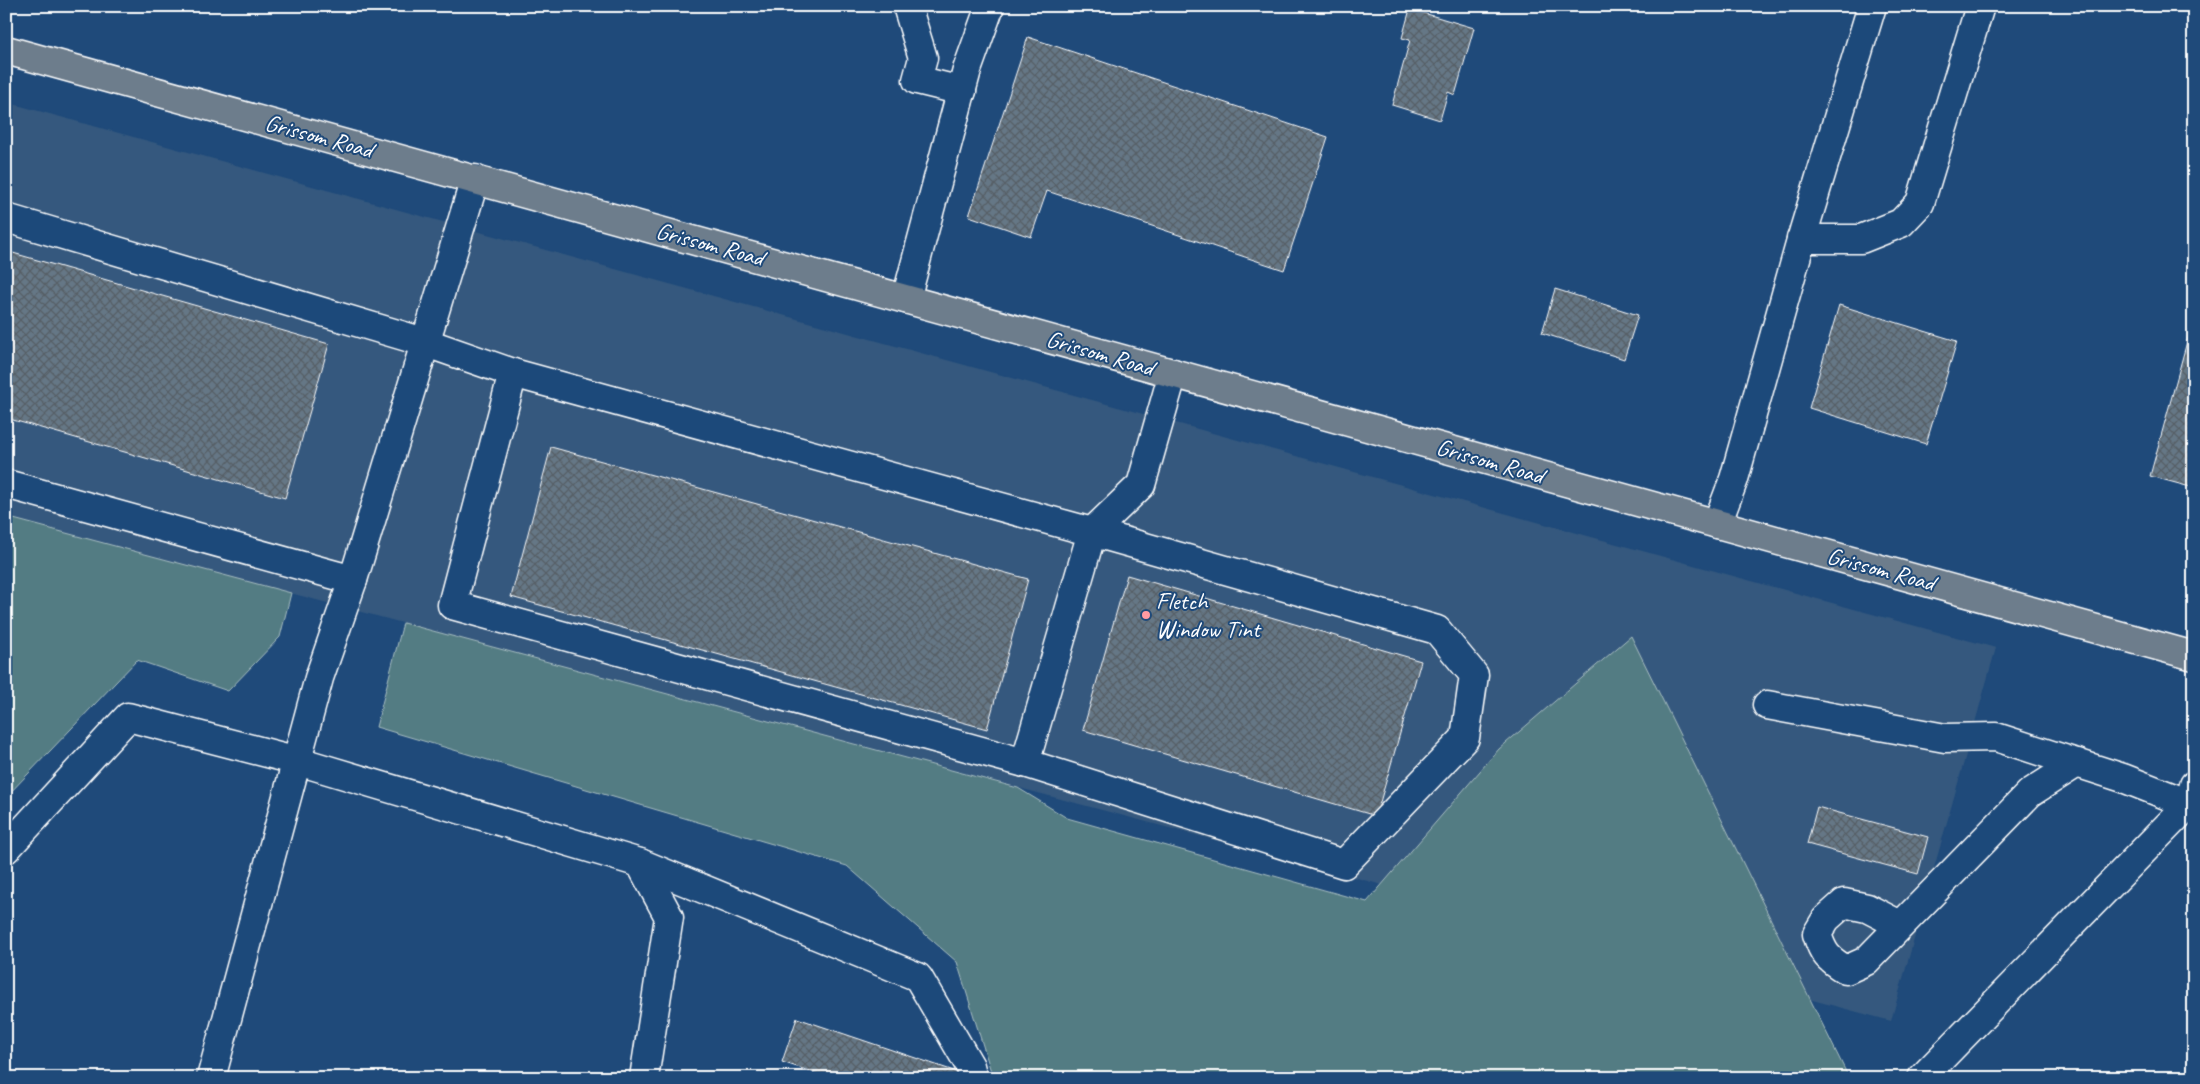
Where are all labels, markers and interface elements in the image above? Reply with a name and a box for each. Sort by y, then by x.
street label: Grissom Road [262,107,379,166]
street label: Grissom Road [653,215,770,274]
street label: Grissom Road [1043,323,1160,384]
street label: Grissom Road [1433,431,1550,492]
street label: Grissom Road [1824,540,1941,599]
place label: Fletch Window Tint [1156,586,1262,644]
marker: Fletch Window Tint [1140,609,1152,621]

